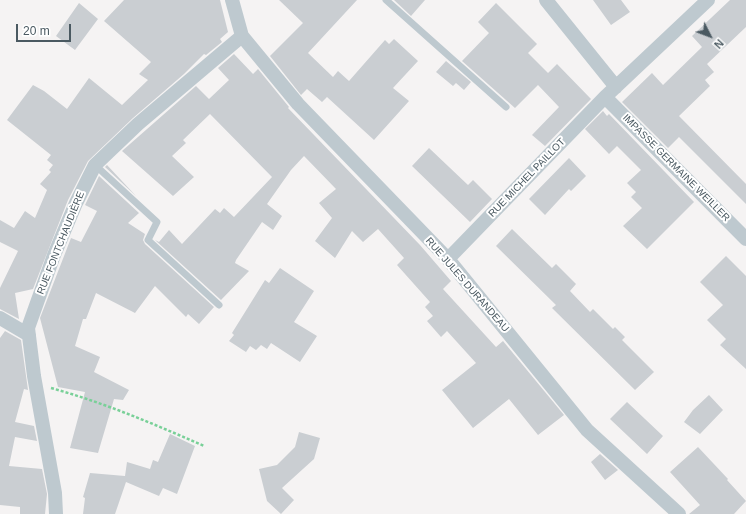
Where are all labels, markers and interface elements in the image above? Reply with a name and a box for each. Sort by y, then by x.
scale bar [18,16,73,42]
north arrow [690,16,730,56]
text: 20 m [23,24,50,38]
text: N [712,37,726,51]
street label: IMPASSE GERMAINE WEILLER [620,112,732,224]
street label: RUE MICHEL PAILLOT [486,136,568,220]
street label: RUE FONTCHAUDIÈRE [35,190,87,296]
street label: RUE JULES DURANDEAU [423,235,511,335]

